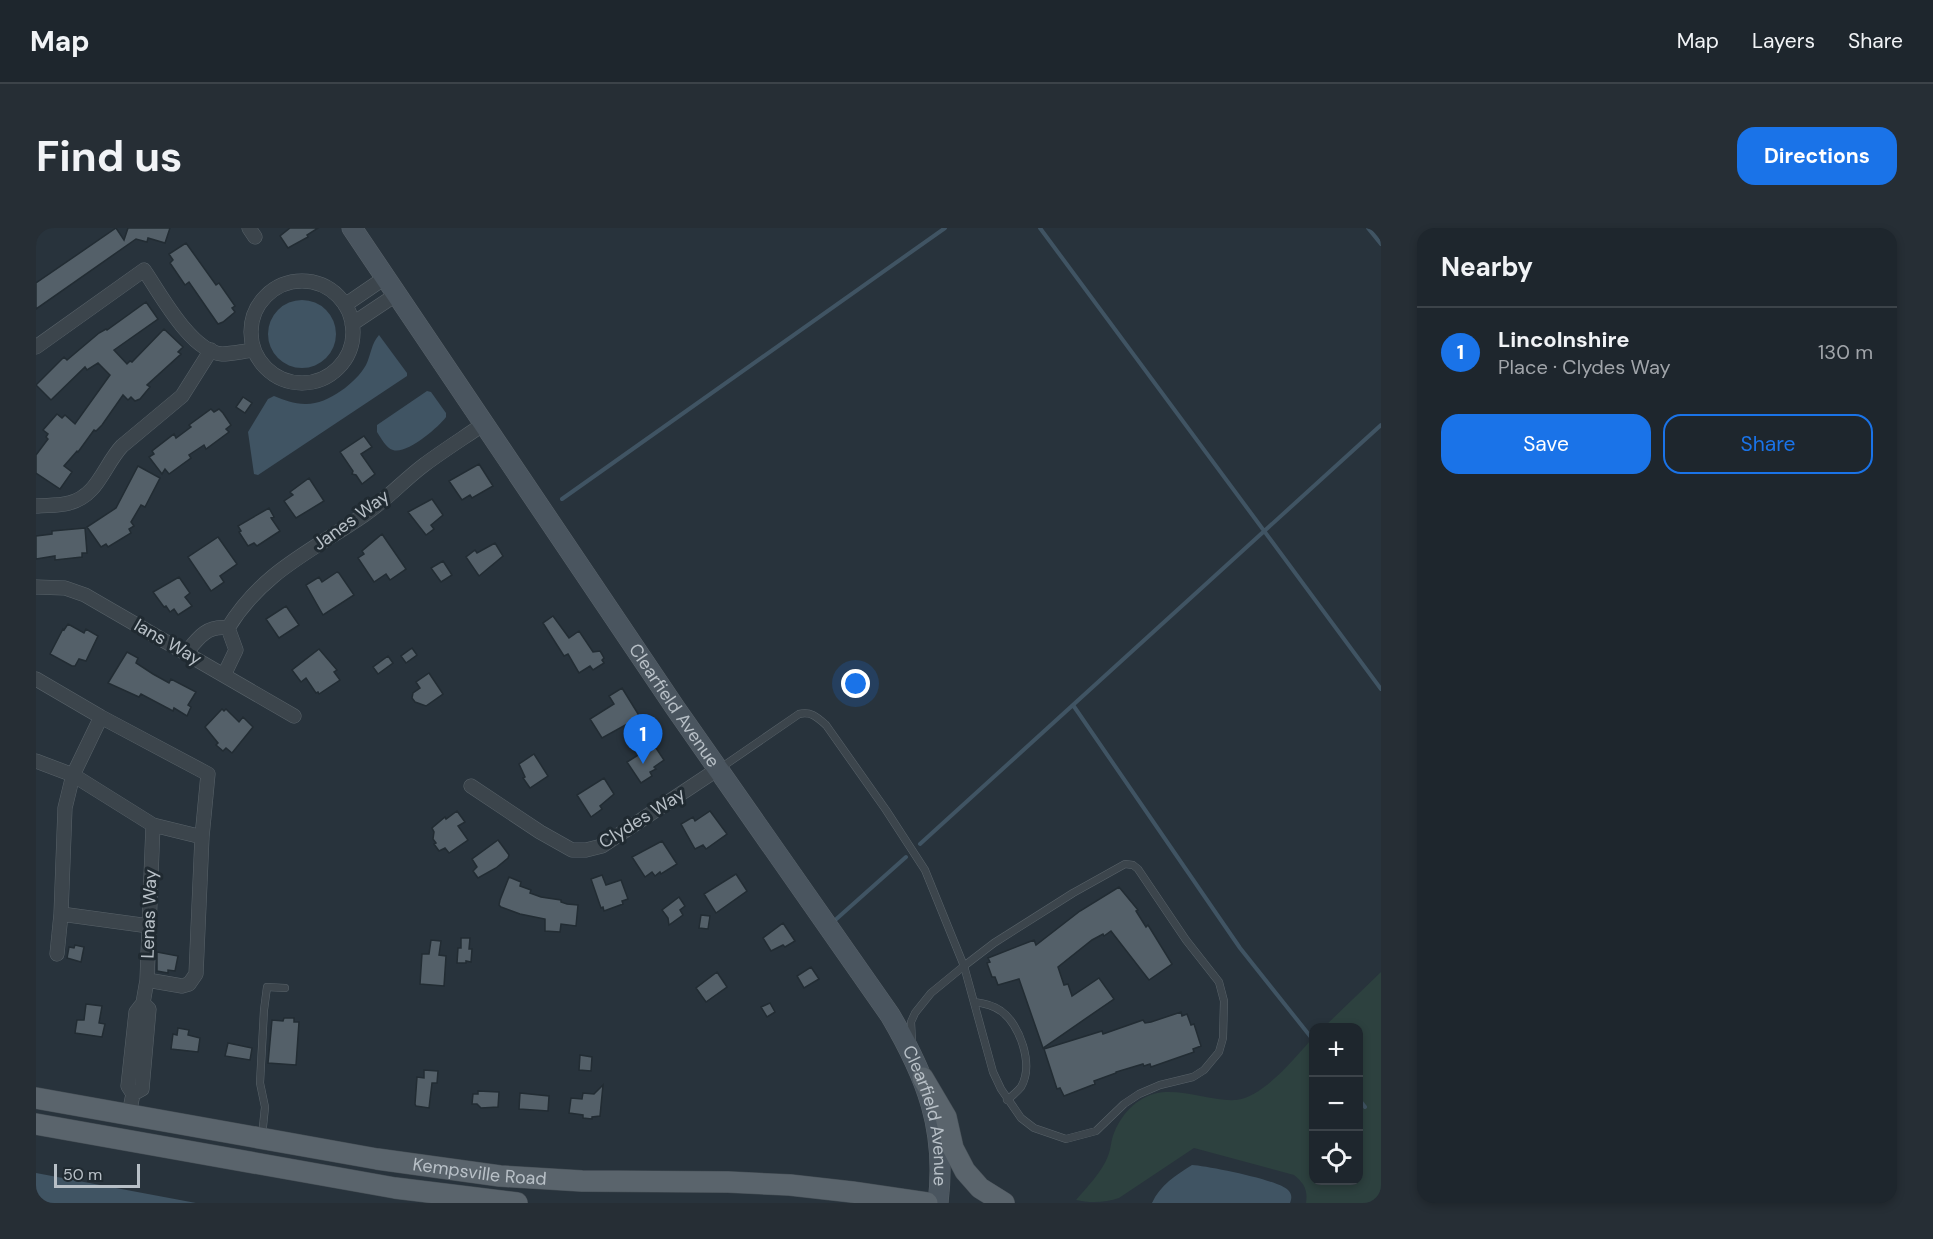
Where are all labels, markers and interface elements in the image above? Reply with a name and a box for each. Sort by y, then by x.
text: Map [30,23,90,60]
text: Map [1677,27,1719,55]
text: Layers [1752,27,1815,55]
text: Share [1848,27,1903,55]
button: Directions [1737,127,1897,185]
text: Find us [36,129,182,184]
text: Nearby [1441,250,1533,284]
text: Lincolnshire [1498,325,1630,354]
text: 1 [1457,339,1464,365]
text: 130 m [1818,339,1873,365]
text: Place · Clydes Way [1498,354,1671,380]
button: Save [1441,414,1651,474]
button: Share [1663,414,1873,474]
street label: Janes Way [308,484,394,556]
street label: Ians Way [130,613,206,671]
street label: Clearfield Avenue [623,639,725,772]
your location [841,669,870,698]
pin: 1 [624,714,662,764]
street label: Clydes Way [594,782,690,854]
street label: Lenas Way [135,869,163,959]
map controls [1309,1023,1363,1185]
button: + [1309,1023,1363,1077]
street label: Clearfield Avenue [897,1041,952,1187]
button: − [1309,1077,1363,1131]
button: locate [1309,1131,1363,1185]
street label: Kempsville Road [411,1152,547,1191]
scale bar [54,1161,140,1188]
text: 50 m [63,1164,102,1185]

